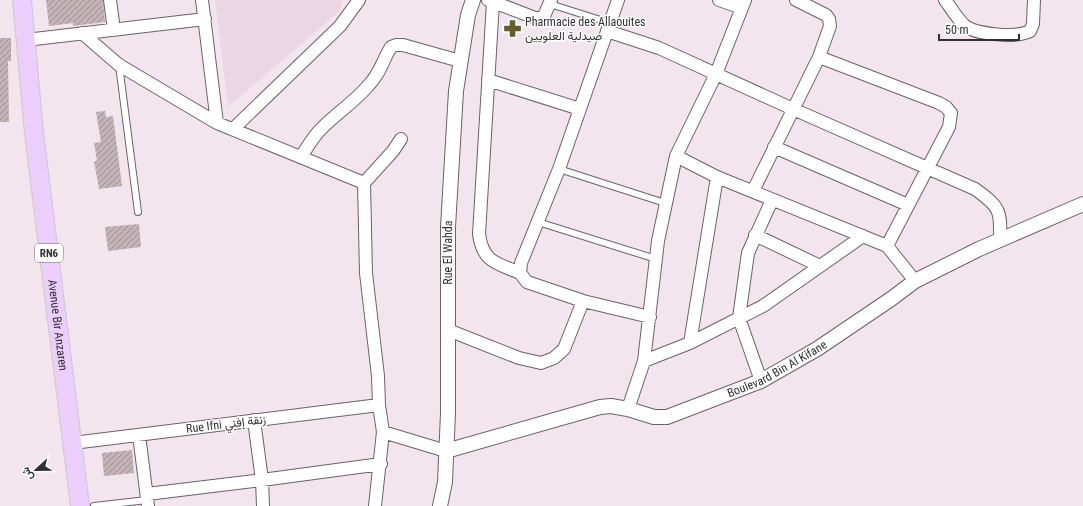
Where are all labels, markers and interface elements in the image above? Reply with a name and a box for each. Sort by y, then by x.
place label: Pharmacie des Allaouites صيدلية العلويين [525,15,646,44]
scale bar [939,16,1019,42]
pharmacy icon: Pharmacie des Allaouites صيدلية العلويين [502,19,522,39]
text: 50 m [945,23,969,37]
street label: Rue El Wahda [441,220,455,285]
road number: RN6 [35,244,63,262]
street label: Avenue Bir Anzaren [45,279,70,372]
street label: Boulevard Bin Al Kifane [725,337,830,400]
street label: Rue Ifni زنقة إفني [185,412,267,439]
north arrow [16,450,56,490]
text: ش [19,465,36,482]

